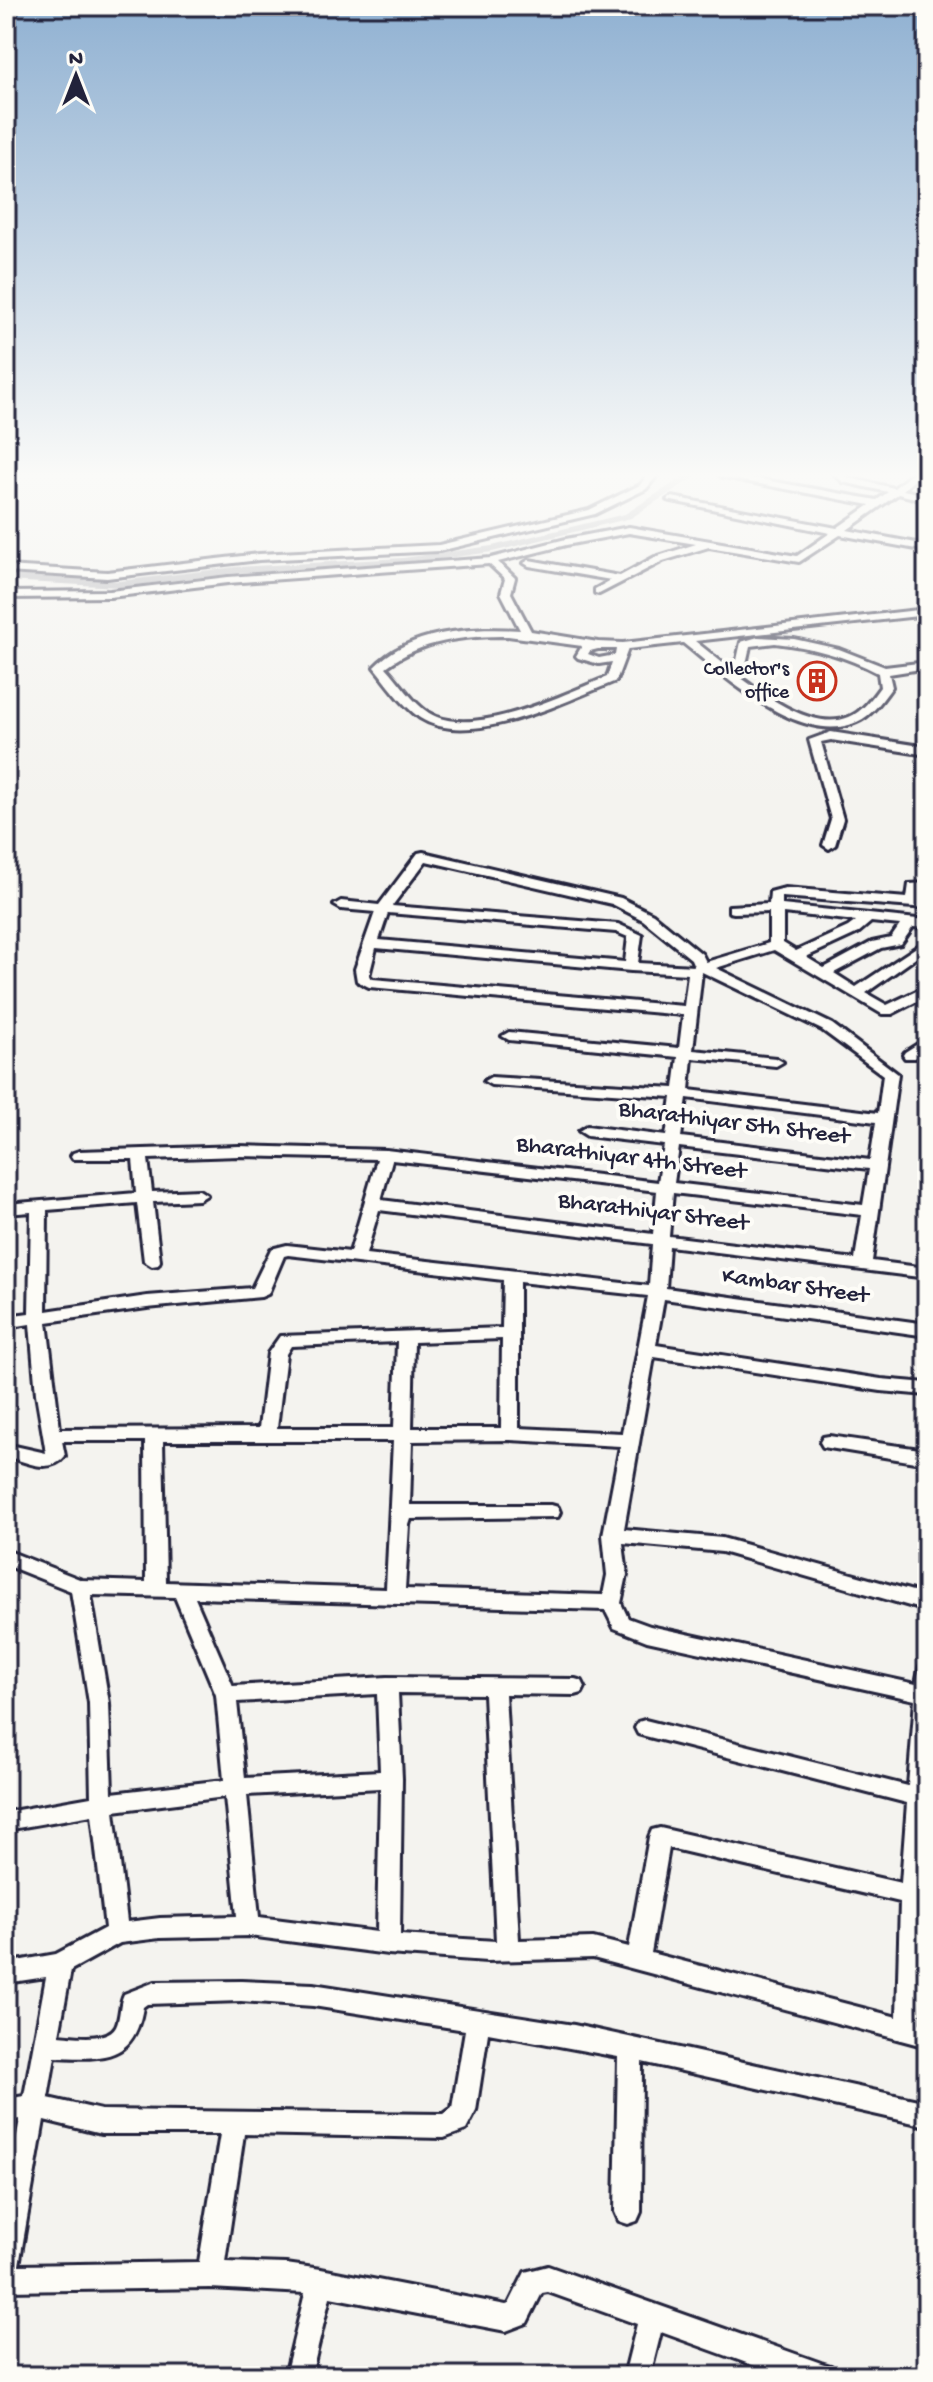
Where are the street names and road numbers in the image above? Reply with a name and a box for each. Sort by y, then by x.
street label: Bharathiyar 5th Street [616,1095,853,1153]
street label: Bharathiyar 4th Street [513,1130,750,1188]
street label: Bharathiyar Street [555,1187,752,1239]
street label: Kambar Street [720,1262,872,1312]

